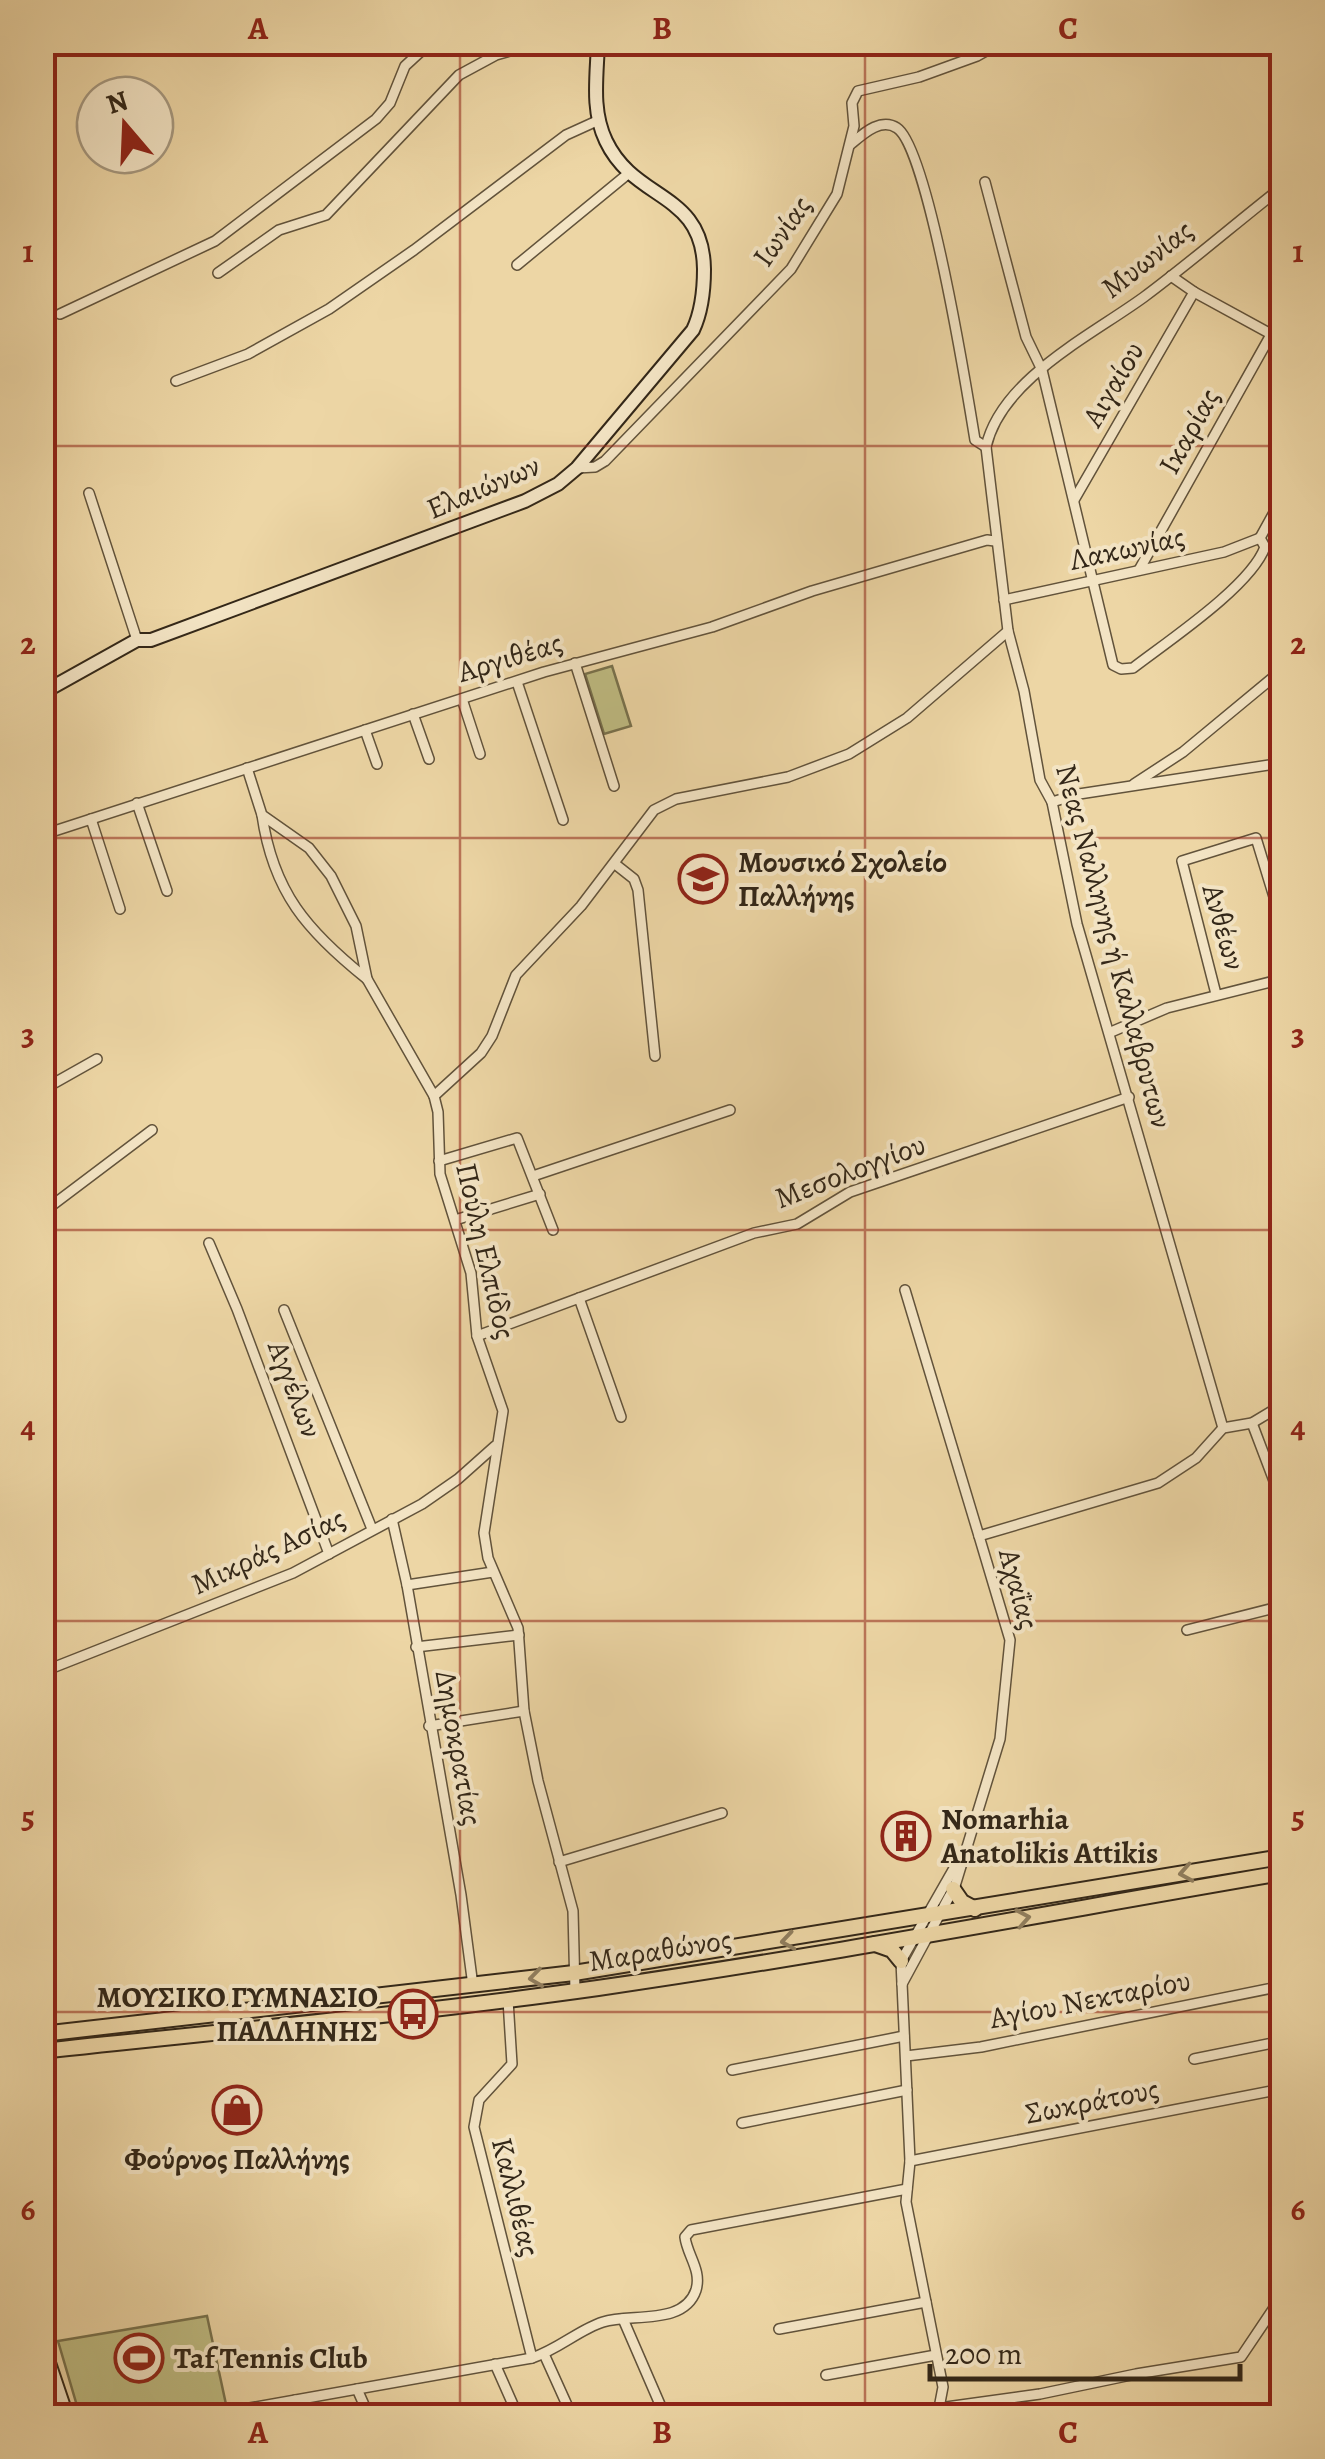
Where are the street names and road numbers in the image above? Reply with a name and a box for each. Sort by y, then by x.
street label: Ιωνίας [743,188,821,274]
street label: Μυωνίας [1093,211,1201,307]
street label: Αιγαίου [1072,334,1153,435]
street label: Ικαρίας [1149,381,1229,481]
street label: Ελαιώνων [420,445,546,529]
street label: Λακωνίας [1065,516,1188,580]
street label: Αργιθέας [452,622,567,692]
street label: Νεας Nαλληνης ή Καλλαβρυτων [1046,760,1182,1132]
street label: Ανθέων [1192,879,1255,974]
street label: Μεσολογγίου [769,1124,931,1218]
street label: Πούλη Ελπίδος [446,1159,526,1343]
street label: Αγγέλων [258,1334,332,1443]
street label: Μικράς Ασίας [185,1498,351,1604]
street label: Αχαΐας [989,1543,1049,1634]
street label: Δημοκρατίας [426,1667,492,1829]
street label: Μαραθώνος [586,1919,734,1981]
street label: Αγίου Νεκταρίου [985,1960,1194,2038]
street label: Σωκράτους [1022,2068,1162,2134]
street label: Καλλιθέας [482,2133,550,2261]

